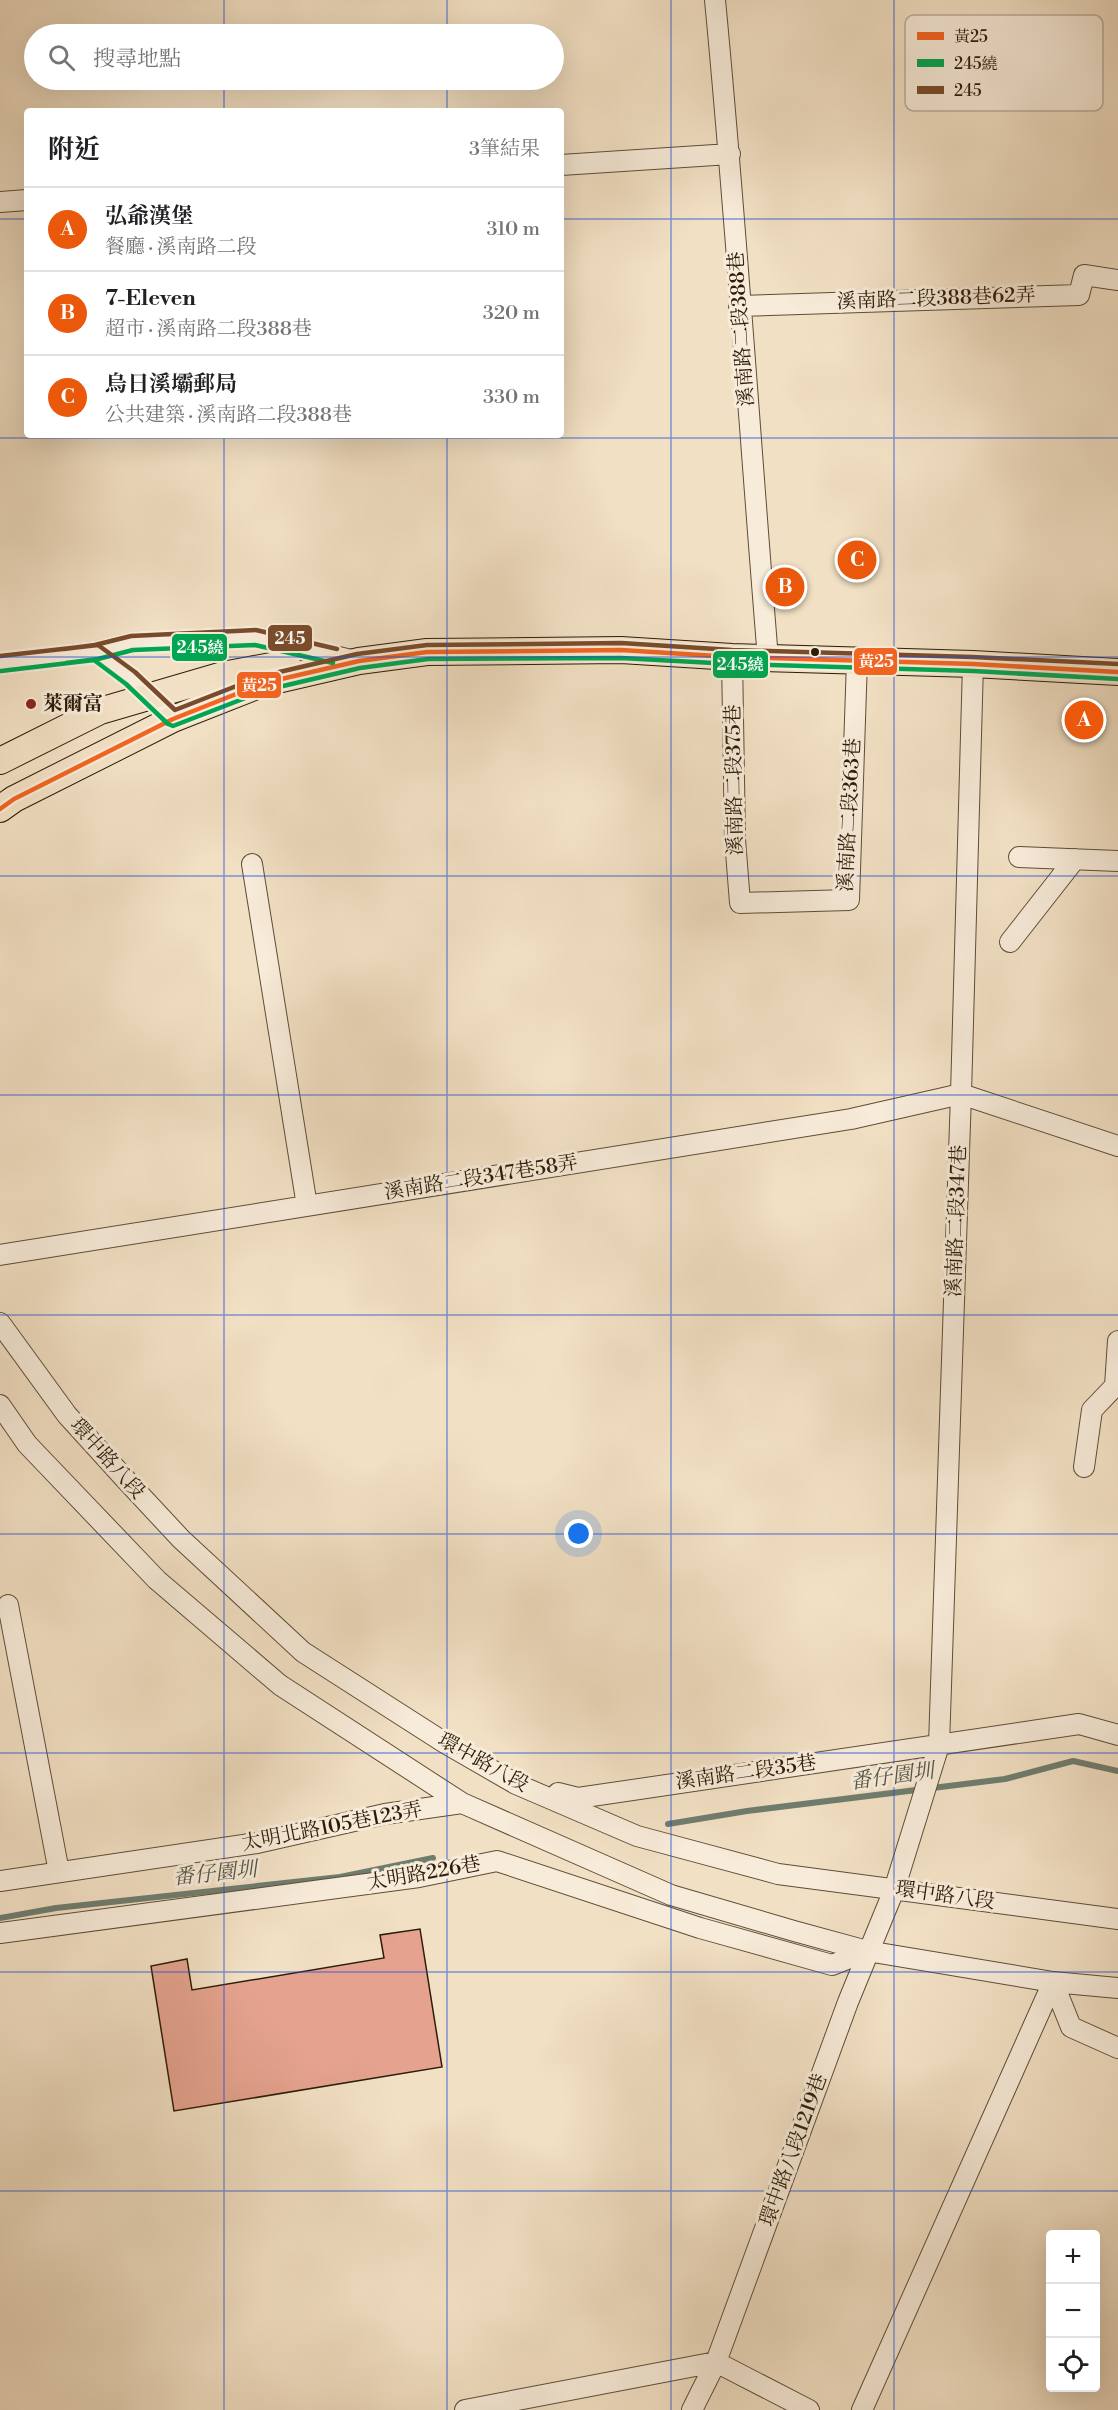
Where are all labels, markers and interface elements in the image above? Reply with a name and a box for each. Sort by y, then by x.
legend [905,15,1103,111]
search box [24,24,564,90]
text: 黃25 [954,27,988,47]
icon: search [45,41,78,74]
text: 搜尋地點 [93,46,181,73]
text: 245繞 [954,54,998,74]
text: 245 [954,81,982,101]
text: 附近 [48,134,100,166]
text: 3筆結果 [469,137,540,162]
text: 弘爺漢堡 [105,203,193,230]
text: A [60,217,75,242]
text: 310 m [487,217,540,242]
text: 餐廳 · 溪南路二段 [105,235,257,260]
street label: 溪南路二段388巷 [724,251,760,407]
street label: 溪南路二段388巷62弄 [836,283,1036,315]
text: 7-Eleven [105,285,196,312]
text: B [60,301,75,326]
text: 320 m [483,301,540,326]
text: 超市 · 溪南路二段388巷 [105,317,312,342]
text: 烏日溪壩郵局 [105,371,237,398]
text: C [60,385,75,410]
text: 330 m [483,385,540,410]
text: 公共建築 · 溪南路二段388巷 [105,403,352,428]
pin: C [838,538,876,582]
pin: B [766,564,804,610]
line badge: 245 [267,624,313,652]
text: 245 [275,629,305,649]
line badge: 245繞 [171,633,228,662]
text: 245繞 [177,638,223,658]
unlabelled marker [809,646,821,658]
line badge: 黃25 [853,647,898,676]
line badge: 245繞 [712,650,769,679]
text: 黃25 [858,652,894,672]
text: 245繞 [717,655,763,675]
line badge: 黃25 [236,671,282,699]
text: 黃25 [241,676,277,696]
place label: 萊爾富 [43,692,103,717]
marker: 萊爾富 [24,697,38,711]
pin: A [1064,698,1104,742]
street label: 溪南路二段375巷 [721,704,749,856]
street label: 溪南路二段363巷 [833,737,867,893]
street label: 溪南路二段347巷 [942,1144,972,1298]
street label: 溪南路二段347巷58弄 [382,1150,580,1206]
street label: 環中路八段 [64,1413,150,1505]
your location [564,1519,593,1548]
street label: 環中路八段 [433,1728,533,1798]
street label: 溪南路二段35巷 [674,1751,818,1795]
water label: 番仔園圳 [849,1758,938,1796]
street label: 太明北路105巷123弄 [239,1797,425,1857]
street label: 太明路226巷 [365,1852,483,1896]
water label: 番仔園圳 [172,1856,261,1891]
street label: 環中路八段 [894,1877,996,1915]
street label: 環中路八段1219巷 [755,2070,833,2230]
map controls [1046,2230,1100,2392]
button: + [1046,2230,1100,2284]
button: − [1046,2284,1100,2338]
button: locate [1046,2338,1100,2392]

